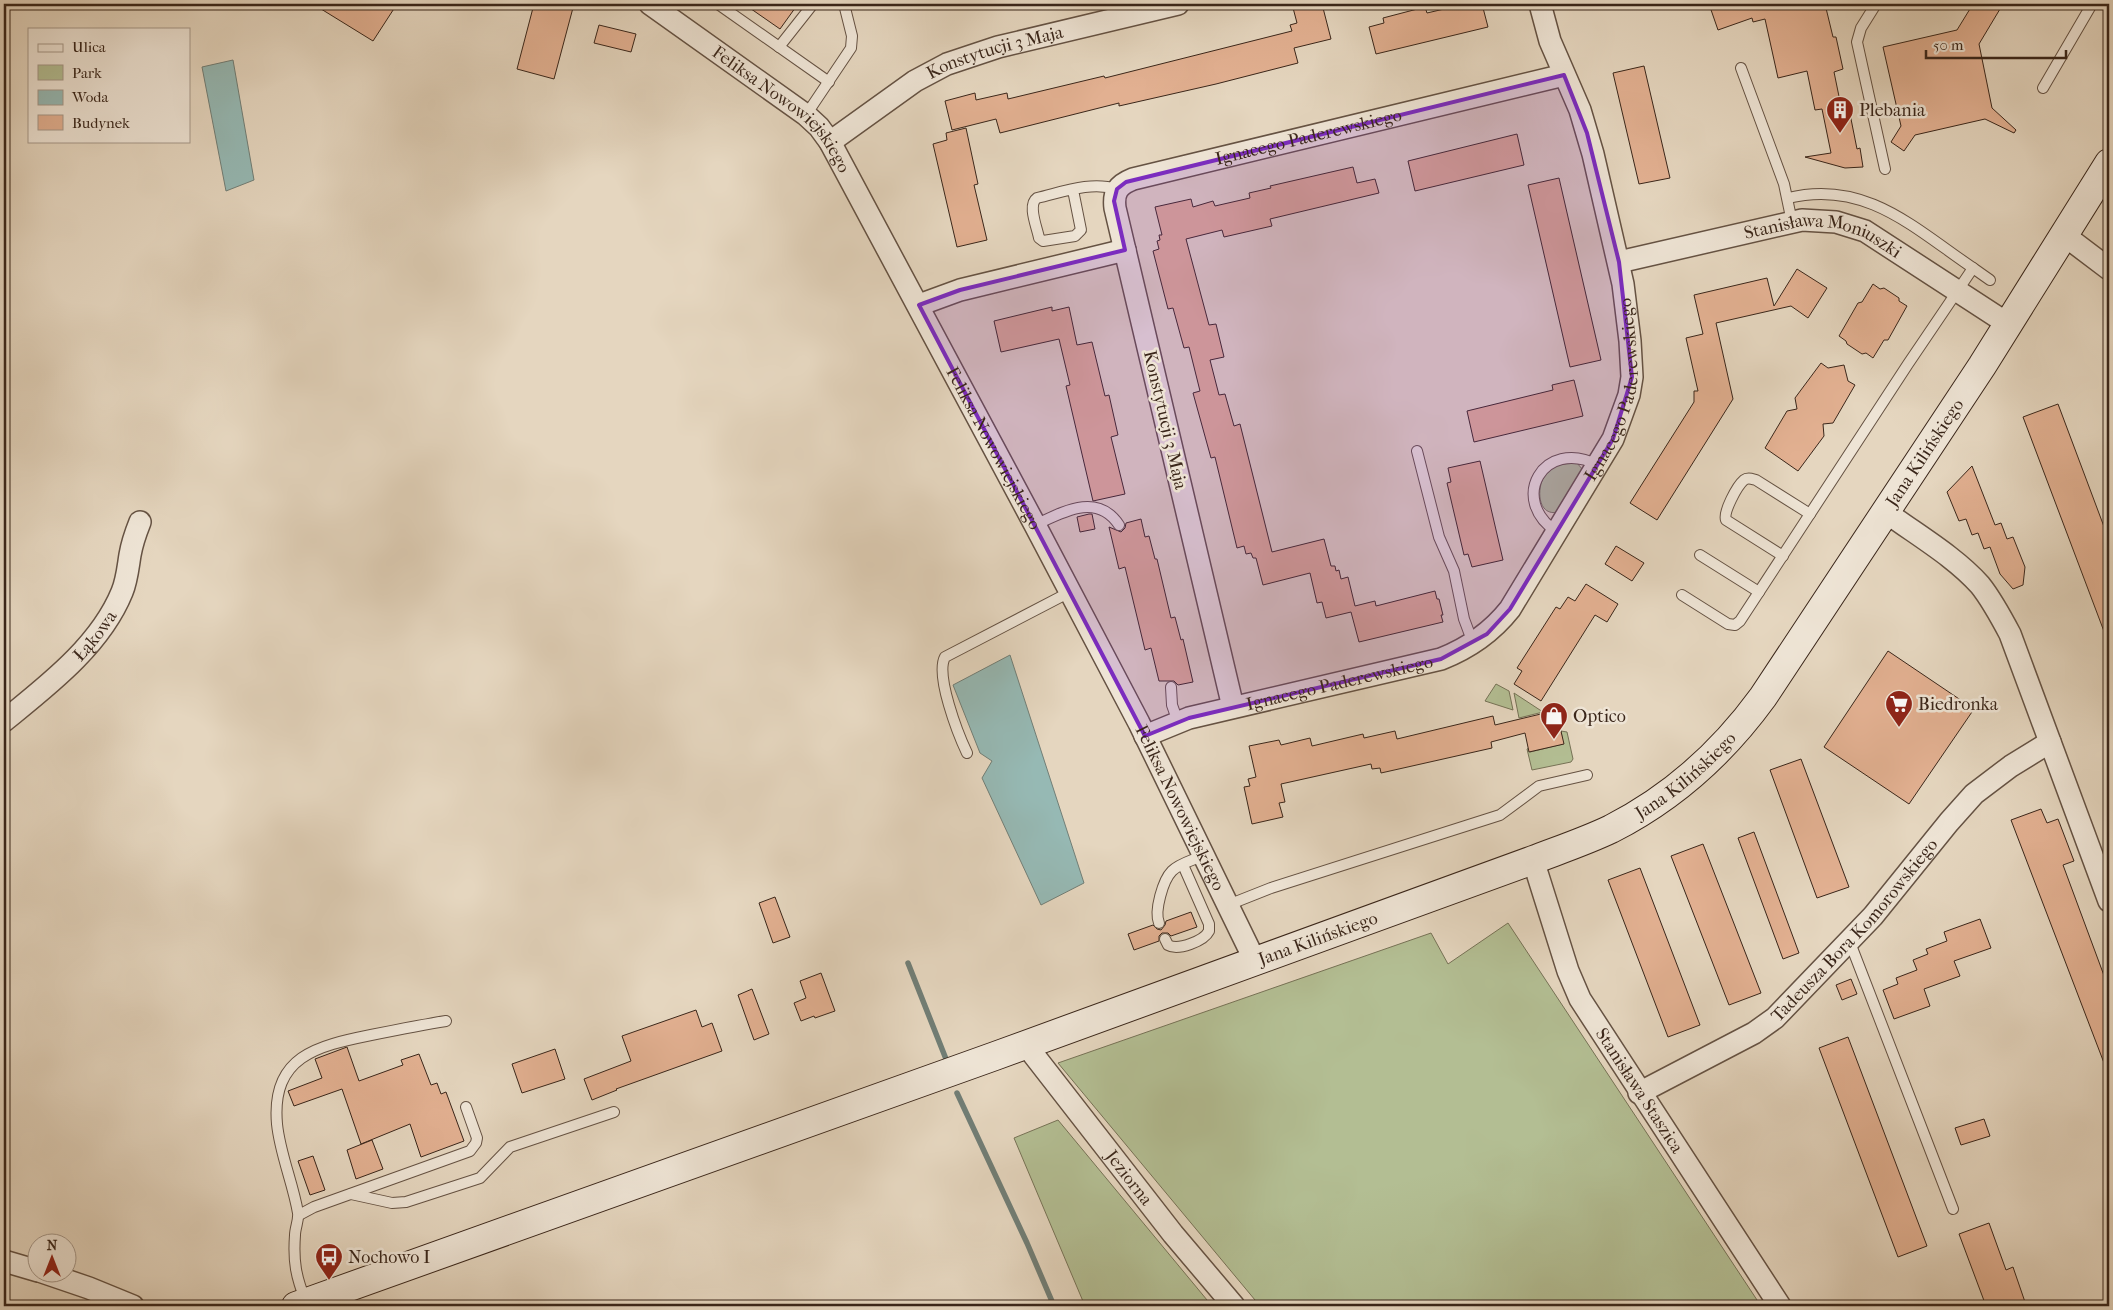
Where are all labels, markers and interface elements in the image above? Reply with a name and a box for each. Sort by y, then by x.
street label: Konstytucji 3 Maja [923,21,1066,84]
legend [28,28,190,142]
scale bar [1926,28,2066,60]
text: 50 m [1933,36,1964,54]
text: Ulica [72,38,107,56]
street label: Feliksa Nowowiejskiego [708,41,855,176]
text: Park [72,64,102,82]
text: Woda [71,88,109,106]
building icon: Plebania [1825,95,1855,134]
place label: Plebania [1859,100,1926,121]
street label: Ignacego Paderewskiego [1213,104,1404,169]
text: Budynek [72,114,130,132]
street label: Stanisława Moniuszki [1742,209,1906,263]
street label: Ignacego Paderewskiego [1580,297,1642,485]
street label: Konstytucji 3 Maja [1139,348,1191,492]
street label: Feliksa Nowowiejskiego [942,363,1046,533]
street label: Jana Kilińskiego [1880,395,1968,512]
street label: Łąkowa [69,606,121,665]
street label: Ignacego Paderewskiego [1244,651,1435,715]
supermarket icon: Biedronka [1884,689,1914,728]
place label: Biedronka [1918,694,1999,715]
shop icon: Optico [1539,701,1569,740]
place label: Optico [1573,706,1626,727]
street label: Feliksa Nowowiejskiego [1131,721,1229,894]
street label: Jana Kilińskiego [1630,728,1740,825]
street label: Tadeusza Bora Komorowskiego [1767,834,1942,1026]
street label: Jana Kilińskiego [1254,907,1380,970]
street label: Stanisława Staszica [1591,1024,1688,1157]
street label: Jeziorna [1100,1144,1157,1210]
north arrow [28,1232,78,1282]
text: N [47,1237,58,1254]
bus stop icon: Nochowo I [314,1242,344,1281]
place label: Nochowo I [348,1247,430,1268]

